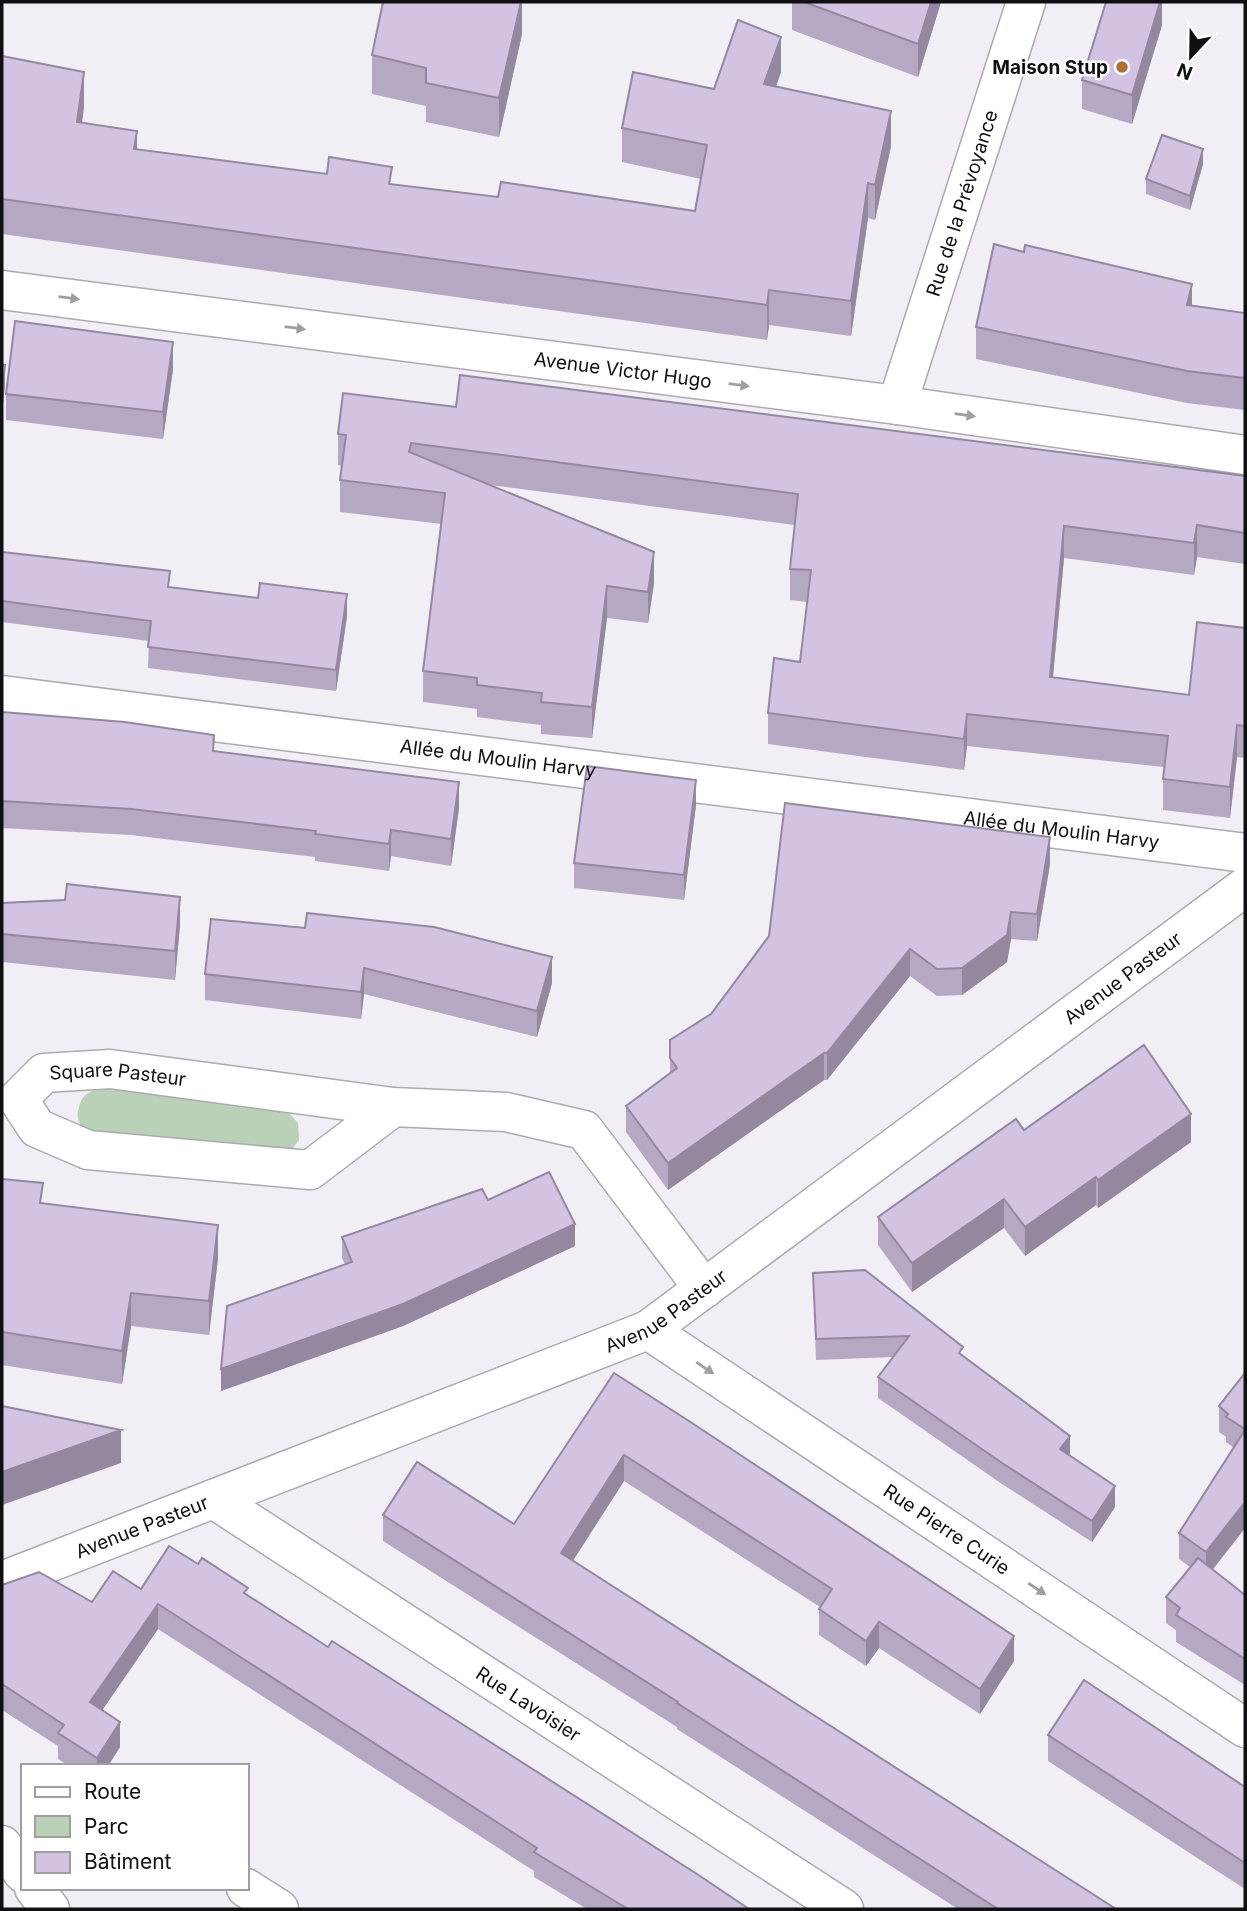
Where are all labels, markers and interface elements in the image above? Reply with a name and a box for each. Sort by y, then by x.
north arrow [1156,21,1226,91]
place label: Maison Stup [992,56,1108,79]
text: N [1174,58,1196,85]
marker: Maison Stup [1114,59,1130,75]
street label: Rue de la Prévoyance [922,107,1003,299]
one-way arrow [59,293,81,304]
one-way arrow [284,322,306,333]
street label: Avenue Victor Hugo [533,347,713,393]
one-way arrow [729,379,751,390]
one-way arrow [954,410,976,421]
street label: Allée du Moulin Harvy [399,735,598,782]
street label: Allée du Moulin Harvy [962,806,1161,854]
street label: Avenue Pasteur [1060,927,1186,1029]
street label: Square Pasteur [49,1058,187,1091]
street label: Avenue Pasteur [602,1264,732,1358]
one-way arrow [696,1361,714,1375]
street label: Rue Pierre Curie [879,1479,1014,1580]
street label: Avenue Pasteur [72,1491,212,1563]
one-way arrow [1028,1582,1046,1596]
street label: Rue Lavoisier [472,1662,585,1747]
legend [21,1764,248,1890]
text: Route [84,1779,141,1804]
text: Parc [84,1814,129,1839]
text: Bâtiment [84,1849,172,1874]

